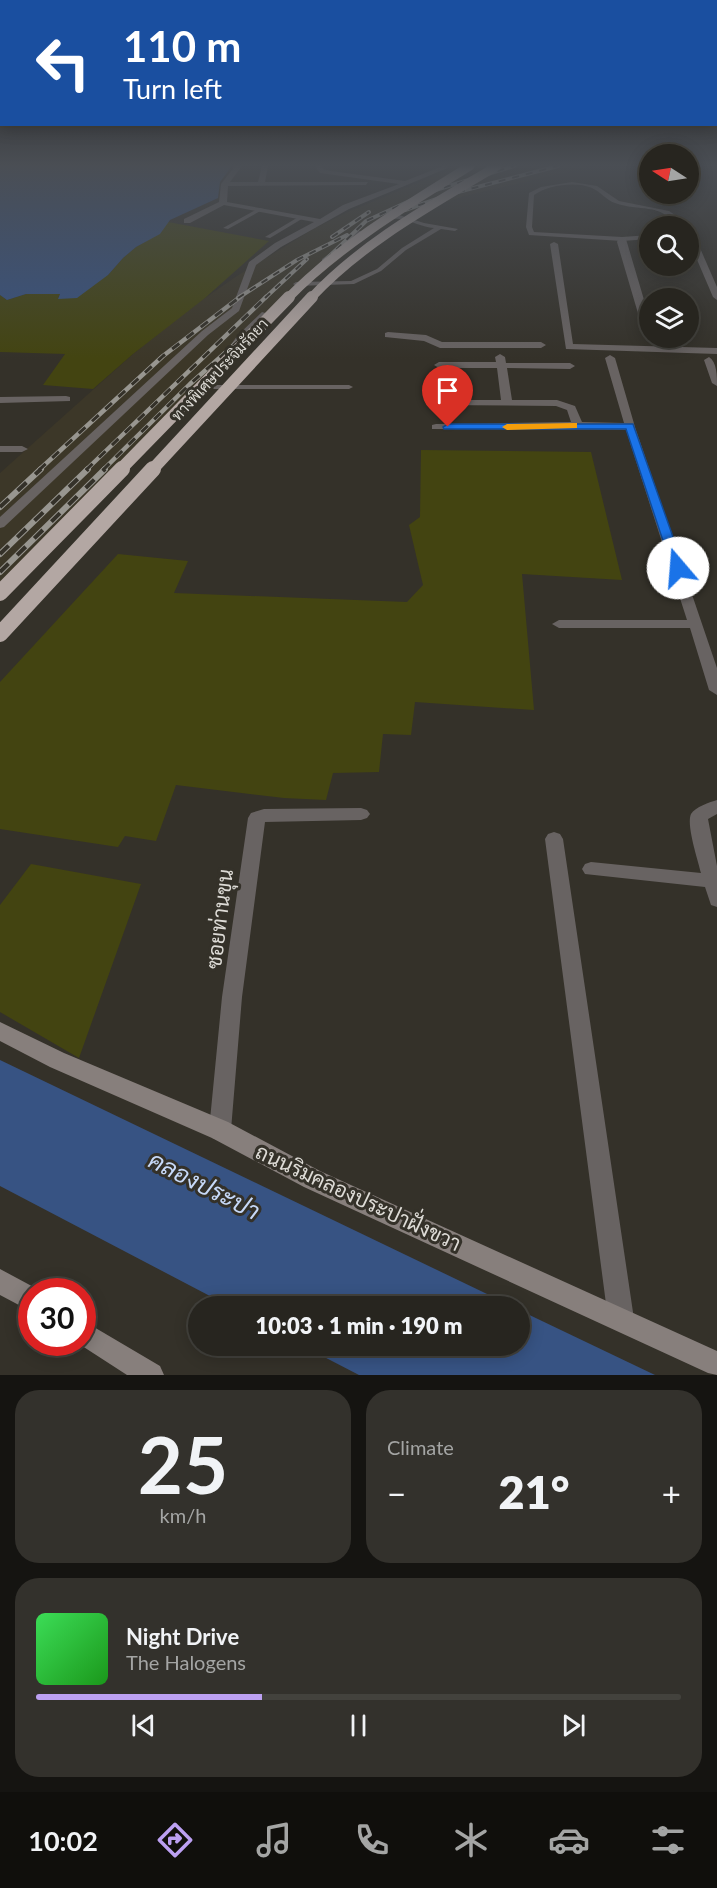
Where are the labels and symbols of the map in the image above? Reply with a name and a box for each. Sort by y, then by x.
north arrow [639,144,699,204]
street label: ทางพิเศษประจิมรัถยา [167,315,271,424]
pin [422,365,473,427]
position arrow [646,536,710,600]
street label: ซอยท่านขุน [200,867,240,971]
street label: ถนนริมคลองประปาฝั่งขวา [252,1133,468,1255]
water label: คลองประปา [144,1144,265,1225]
speed limit sign: 30 [18,1278,96,1356]

